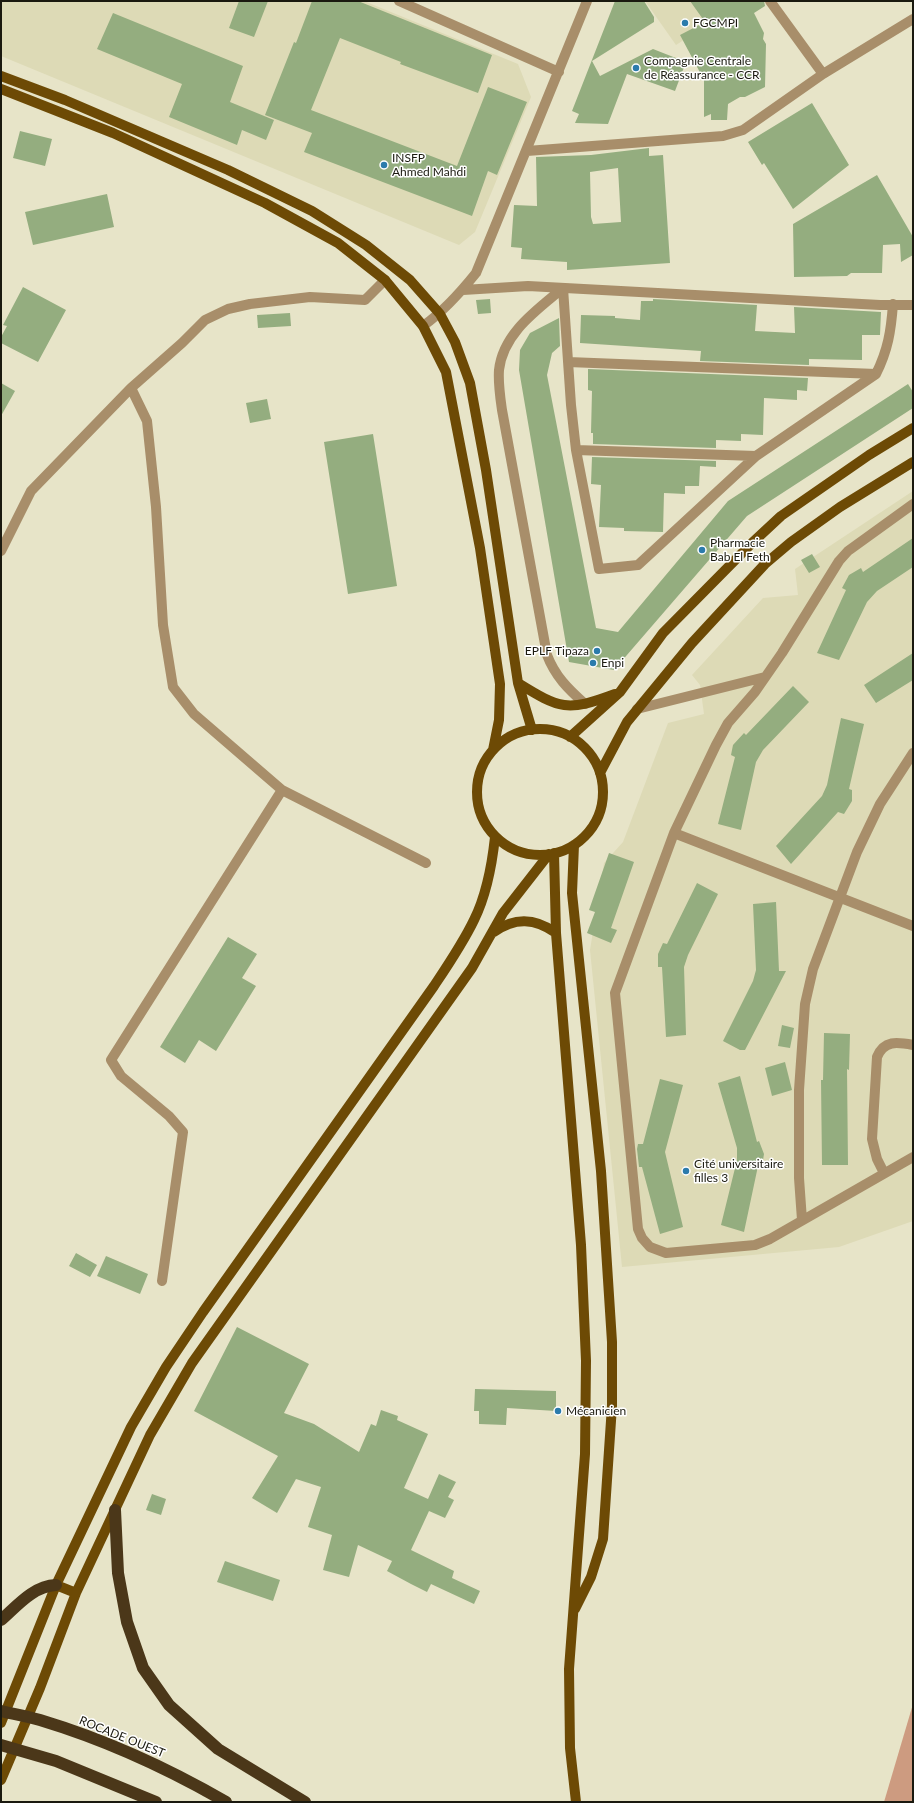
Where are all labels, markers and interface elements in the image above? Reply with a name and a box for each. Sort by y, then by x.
place label: FGCMPI [693,16,738,30]
marker: FGCMPI [680,18,690,28]
place label: Compagnie Centrale de Réassurance - CCR [644,54,760,82]
marker: Compagnie Centrale de Réassurance - CCR [631,63,641,73]
place label: INSFP Ahmed Mahdi [392,151,466,179]
marker: INSFP Ahmed Mahdi [379,160,389,170]
place label: Pharmacie Bab El Feth [710,536,770,564]
marker: Pharmacie Bab El Feth [697,545,707,555]
place label: EPLF Tipaza [525,644,589,658]
marker: EPLF Tipaza [592,646,602,656]
place label: Enpi [601,656,624,670]
marker: Enpi [588,658,598,668]
place label: Cité universitaire filles 3 [694,1157,783,1185]
marker: Cité universitaire filles 3 [681,1166,691,1176]
place label: Mécanicien [566,1404,626,1418]
marker: Mécanicien [553,1406,563,1416]
street label: ROCADE OUEST [77,1713,167,1761]

